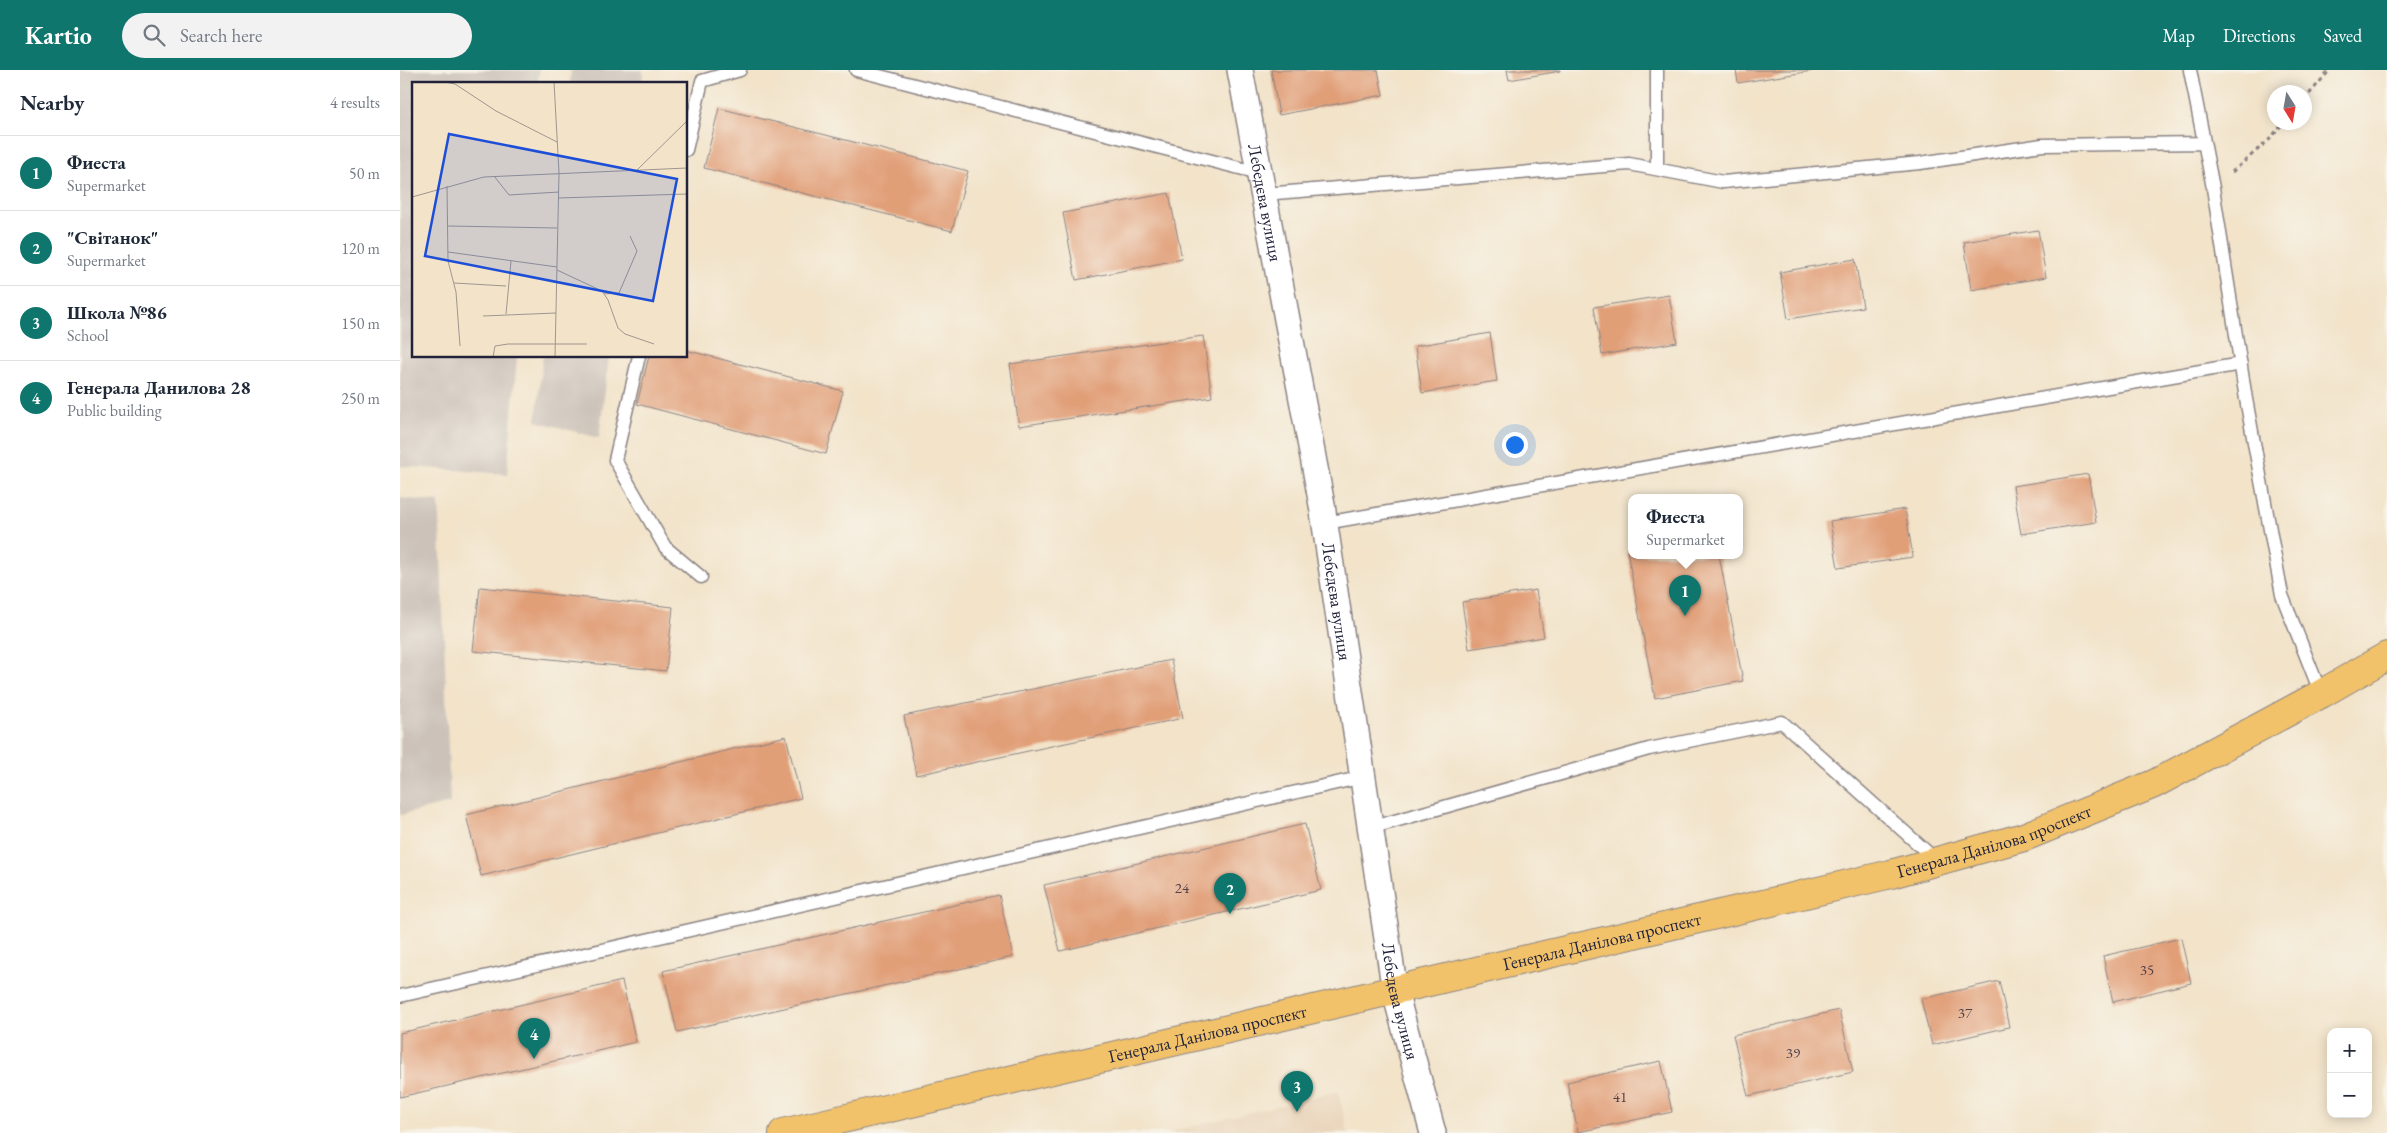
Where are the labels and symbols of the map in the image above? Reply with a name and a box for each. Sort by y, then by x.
inset map [412,82,688,358]
north arrow [2267,85,2312,130]
street label: Лебедєва вулиця [1243,142,1288,263]
your location [1502,432,1528,458]
street label: Лебедєва вулиця [1317,540,1357,662]
pin: 1 [1669,575,1701,616]
street label: Генерала Данілова проспект [1894,799,2095,883]
pin: 2 [1214,873,1246,914]
house number: 24 [1175,878,1190,897]
street label: Генерала Данілова проспект [1500,907,1704,975]
street label: Лебедєва вулиця [1377,941,1425,1062]
house number: 35 [2140,960,2154,979]
street label: Генерала Данілова проспект [1106,999,1309,1068]
house number: 37 [1958,1003,1973,1022]
pin: 4 [518,1018,550,1059]
house number: 39 [1786,1043,1800,1062]
pin: 3 [1281,1071,1313,1112]
house number: 41 [1613,1087,1627,1106]

